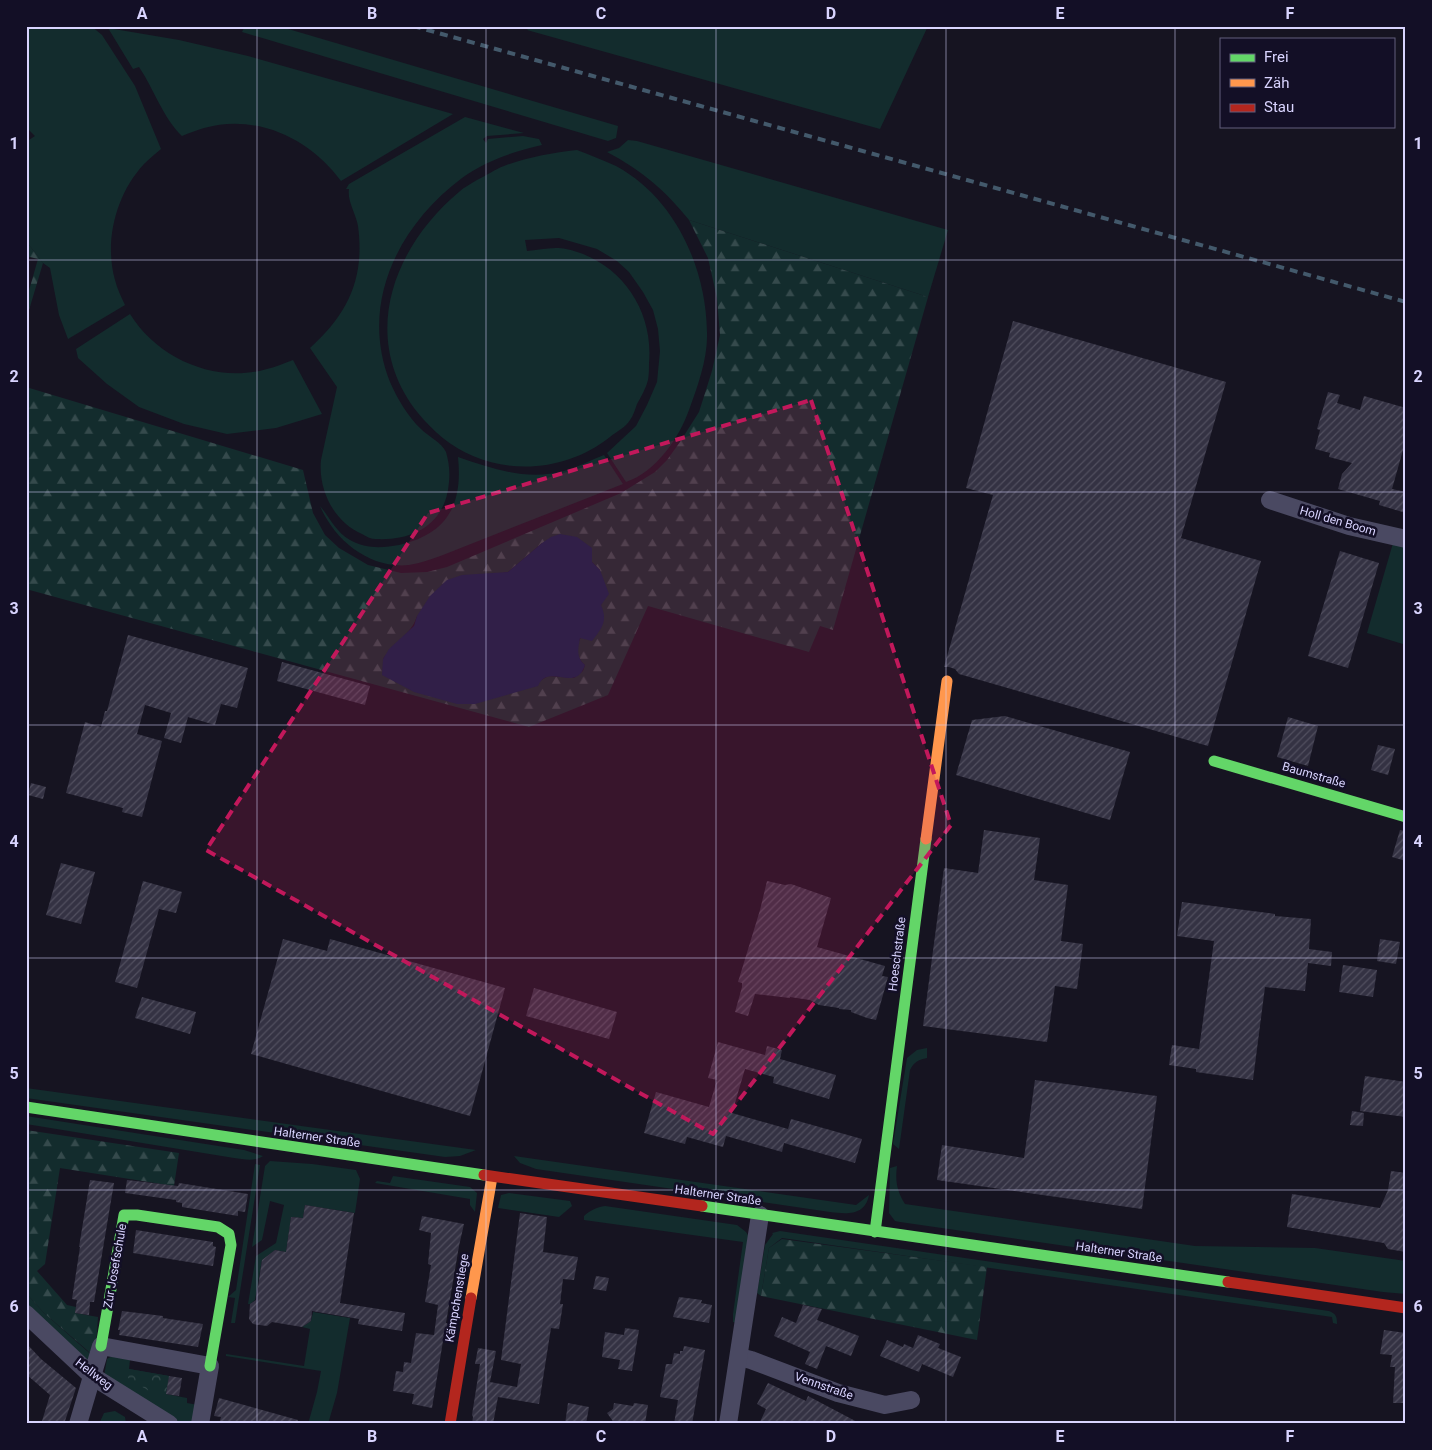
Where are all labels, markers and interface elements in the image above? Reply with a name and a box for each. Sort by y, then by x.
text: A [137,4,148,23]
text: B [367,4,377,23]
text: C [596,4,606,23]
text: D [826,4,836,23]
text: E [1056,4,1065,23]
text: F [1286,4,1295,23]
legend [1220,38,1394,128]
text: Frei [1264,48,1289,66]
text: Zäh [1264,74,1289,92]
text: Stau [1264,98,1294,116]
text: 1 [9,134,19,153]
text: 1 [1413,134,1423,153]
text: 2 [9,367,19,386]
text: 2 [1413,367,1423,386]
street label: Holl den Boom [1298,503,1378,539]
text: 3 [9,599,19,618]
text: 3 [1413,599,1423,618]
street label: Baumstraße [1281,759,1347,791]
text: 4 [9,832,19,851]
text: 4 [1413,832,1423,851]
street label: Hoeschstraße [885,916,909,992]
text: 5 [9,1064,19,1083]
text: 5 [1413,1064,1423,1083]
street label: Halterner Straße [273,1124,361,1150]
street label: Halterner Straße [674,1182,762,1208]
street label: Zur Josefschule [101,1222,129,1310]
street label: Halterner Straße [1075,1239,1163,1265]
street label: Kämpchenstiege [442,1253,472,1343]
text: 6 [9,1297,19,1316]
text: 6 [1413,1297,1423,1316]
street label: Hellweg [73,1356,115,1392]
street label: Vennstraße [793,1369,855,1403]
text: A [137,1427,148,1446]
text: B [367,1427,377,1446]
text: C [596,1427,606,1446]
text: D [826,1427,836,1446]
text: E [1056,1427,1065,1446]
text: F [1286,1427,1295,1446]

